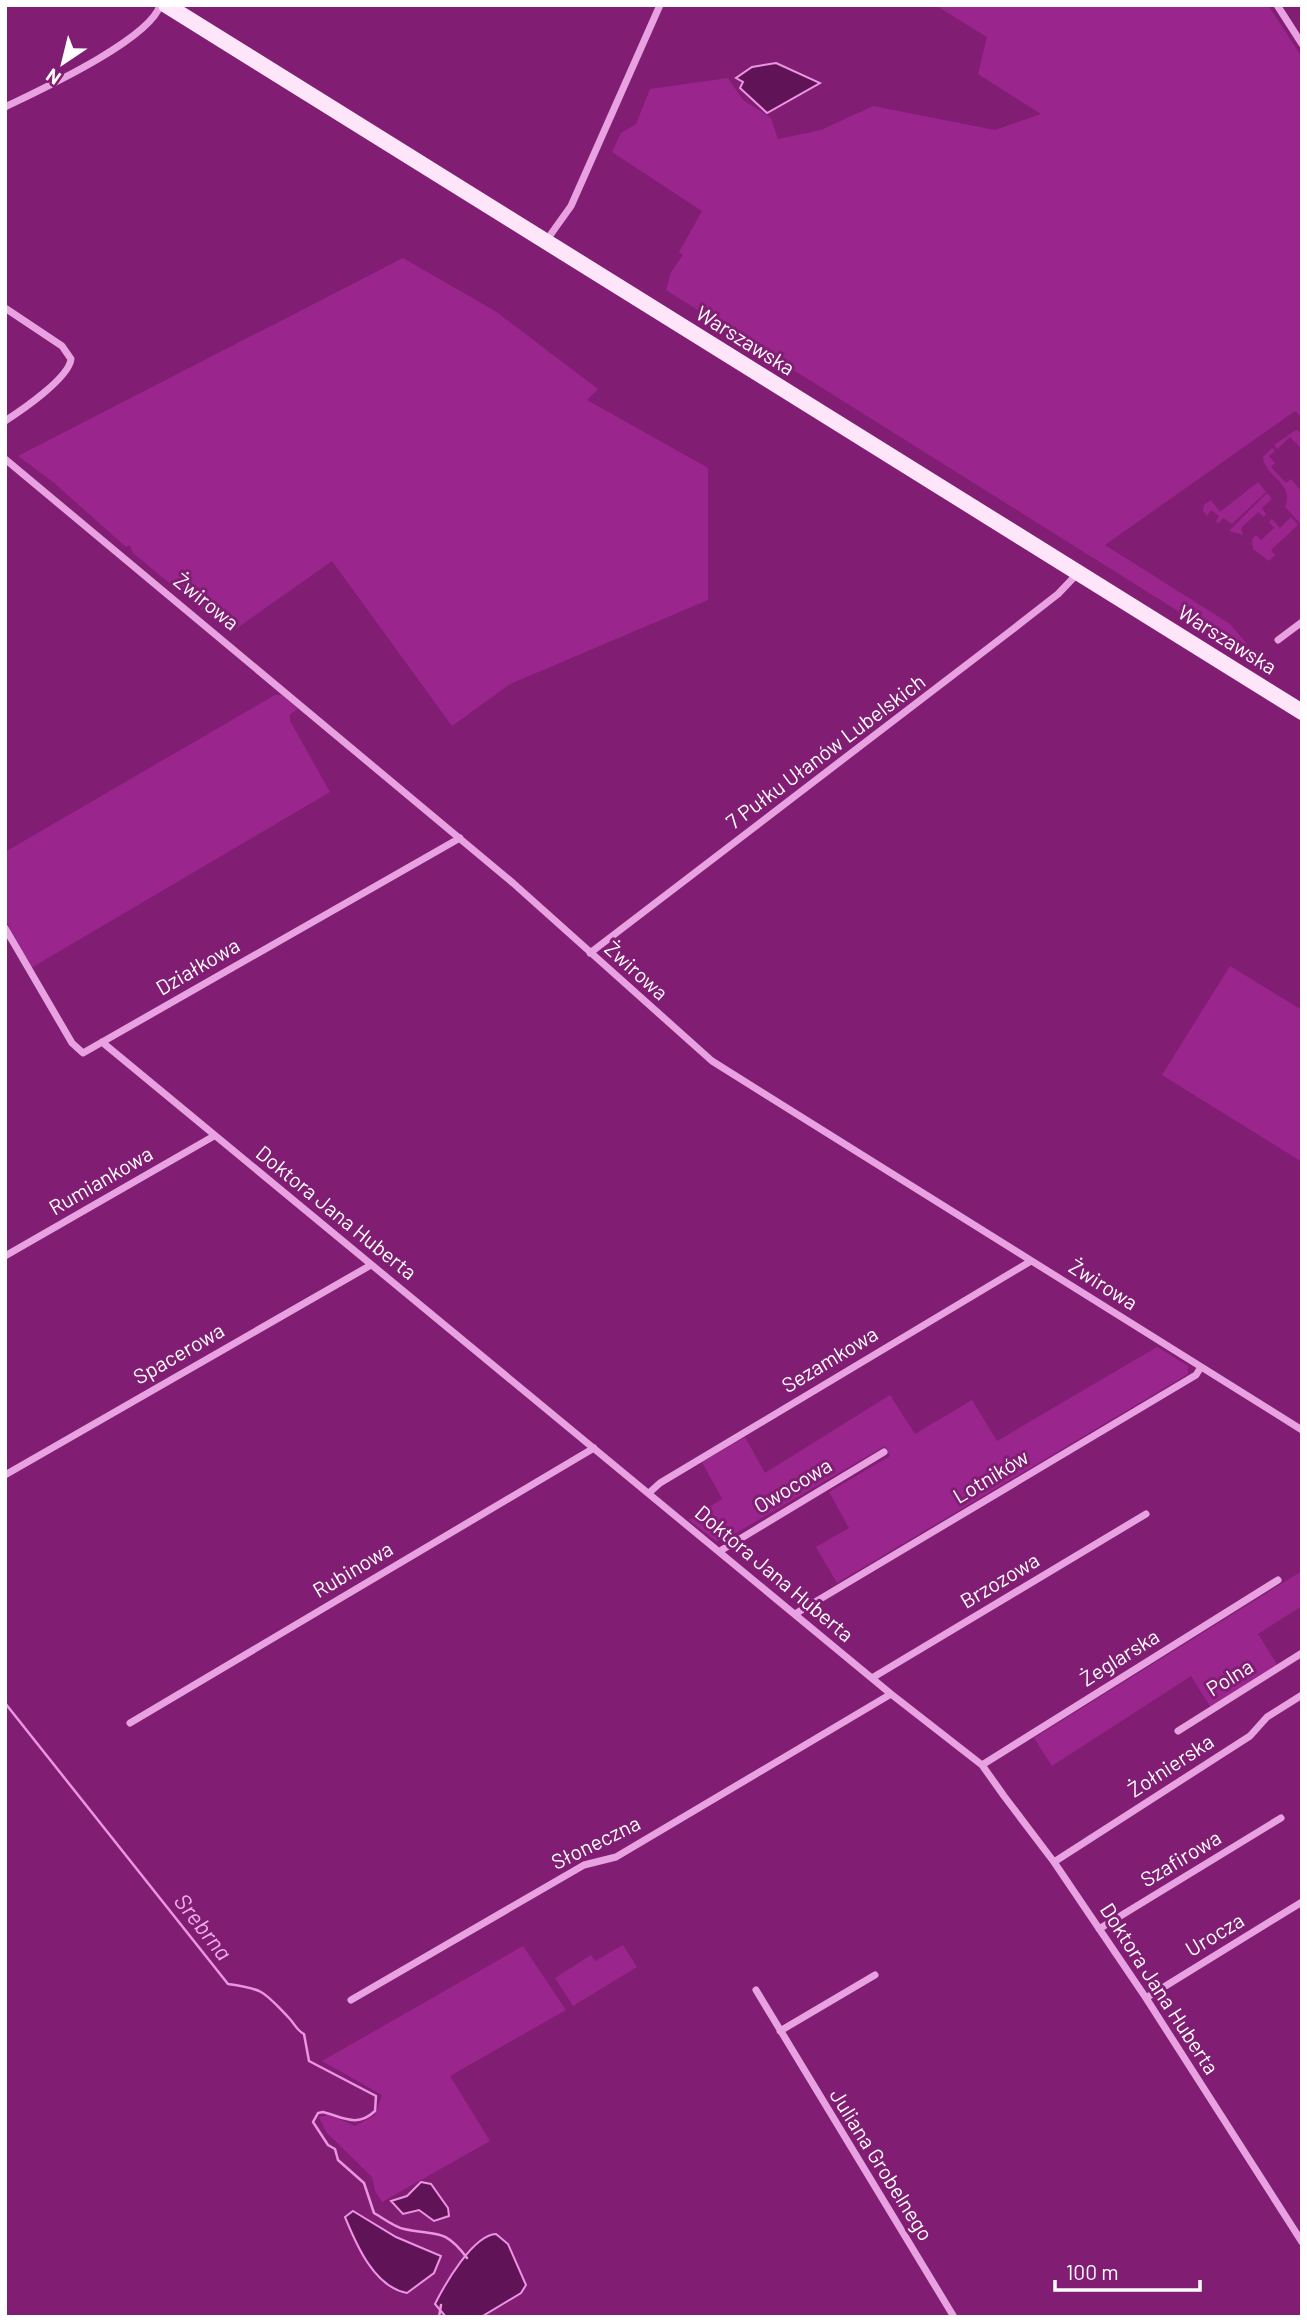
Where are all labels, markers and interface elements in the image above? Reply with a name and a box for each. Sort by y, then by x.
north arrow [28,28,98,98]
text: N [41,64,65,90]
street label: Warszawska [692,300,800,380]
street label: Żwirowa [169,567,244,635]
street label: Warszawska [1174,599,1282,679]
street label: 7 Pułku Ułanów Lubelskich [721,668,929,834]
street label: Działkowa [151,932,244,1000]
street label: Żwirowa [600,935,674,1005]
street label: Doktora Jana Huberta [252,1139,422,1284]
street label: Rumiankowa [44,1140,157,1219]
street label: Żwirowa [1065,1253,1143,1315]
street label: Spacerowa [128,1317,228,1389]
street label: Sezamkowa [777,1320,882,1397]
street label: Lotników [948,1443,1033,1508]
street label: Owocowa [749,1452,836,1518]
street label: Doktora Jana Huberta [691,1499,859,1646]
street label: Rubinowa [308,1535,397,1602]
street label: Brzozowa [955,1546,1043,1613]
street label: Żeglarska [1075,1623,1163,1691]
street label: Polna [1201,1653,1257,1701]
street label: Żołnierska [1123,1728,1218,1802]
street label: Słoneczna [547,1809,644,1874]
street label: Szafirowa [1135,1824,1225,1891]
water label: Srebrna [169,1887,239,1966]
street label: Doktora Jana Huberta [1096,1898,1225,2079]
street label: Urocza [1181,1907,1248,1961]
street label: Juliana Grobelnego [825,2083,939,2245]
scale bar [1055,2248,1200,2292]
text: 100 m [1066,2259,1119,2284]

